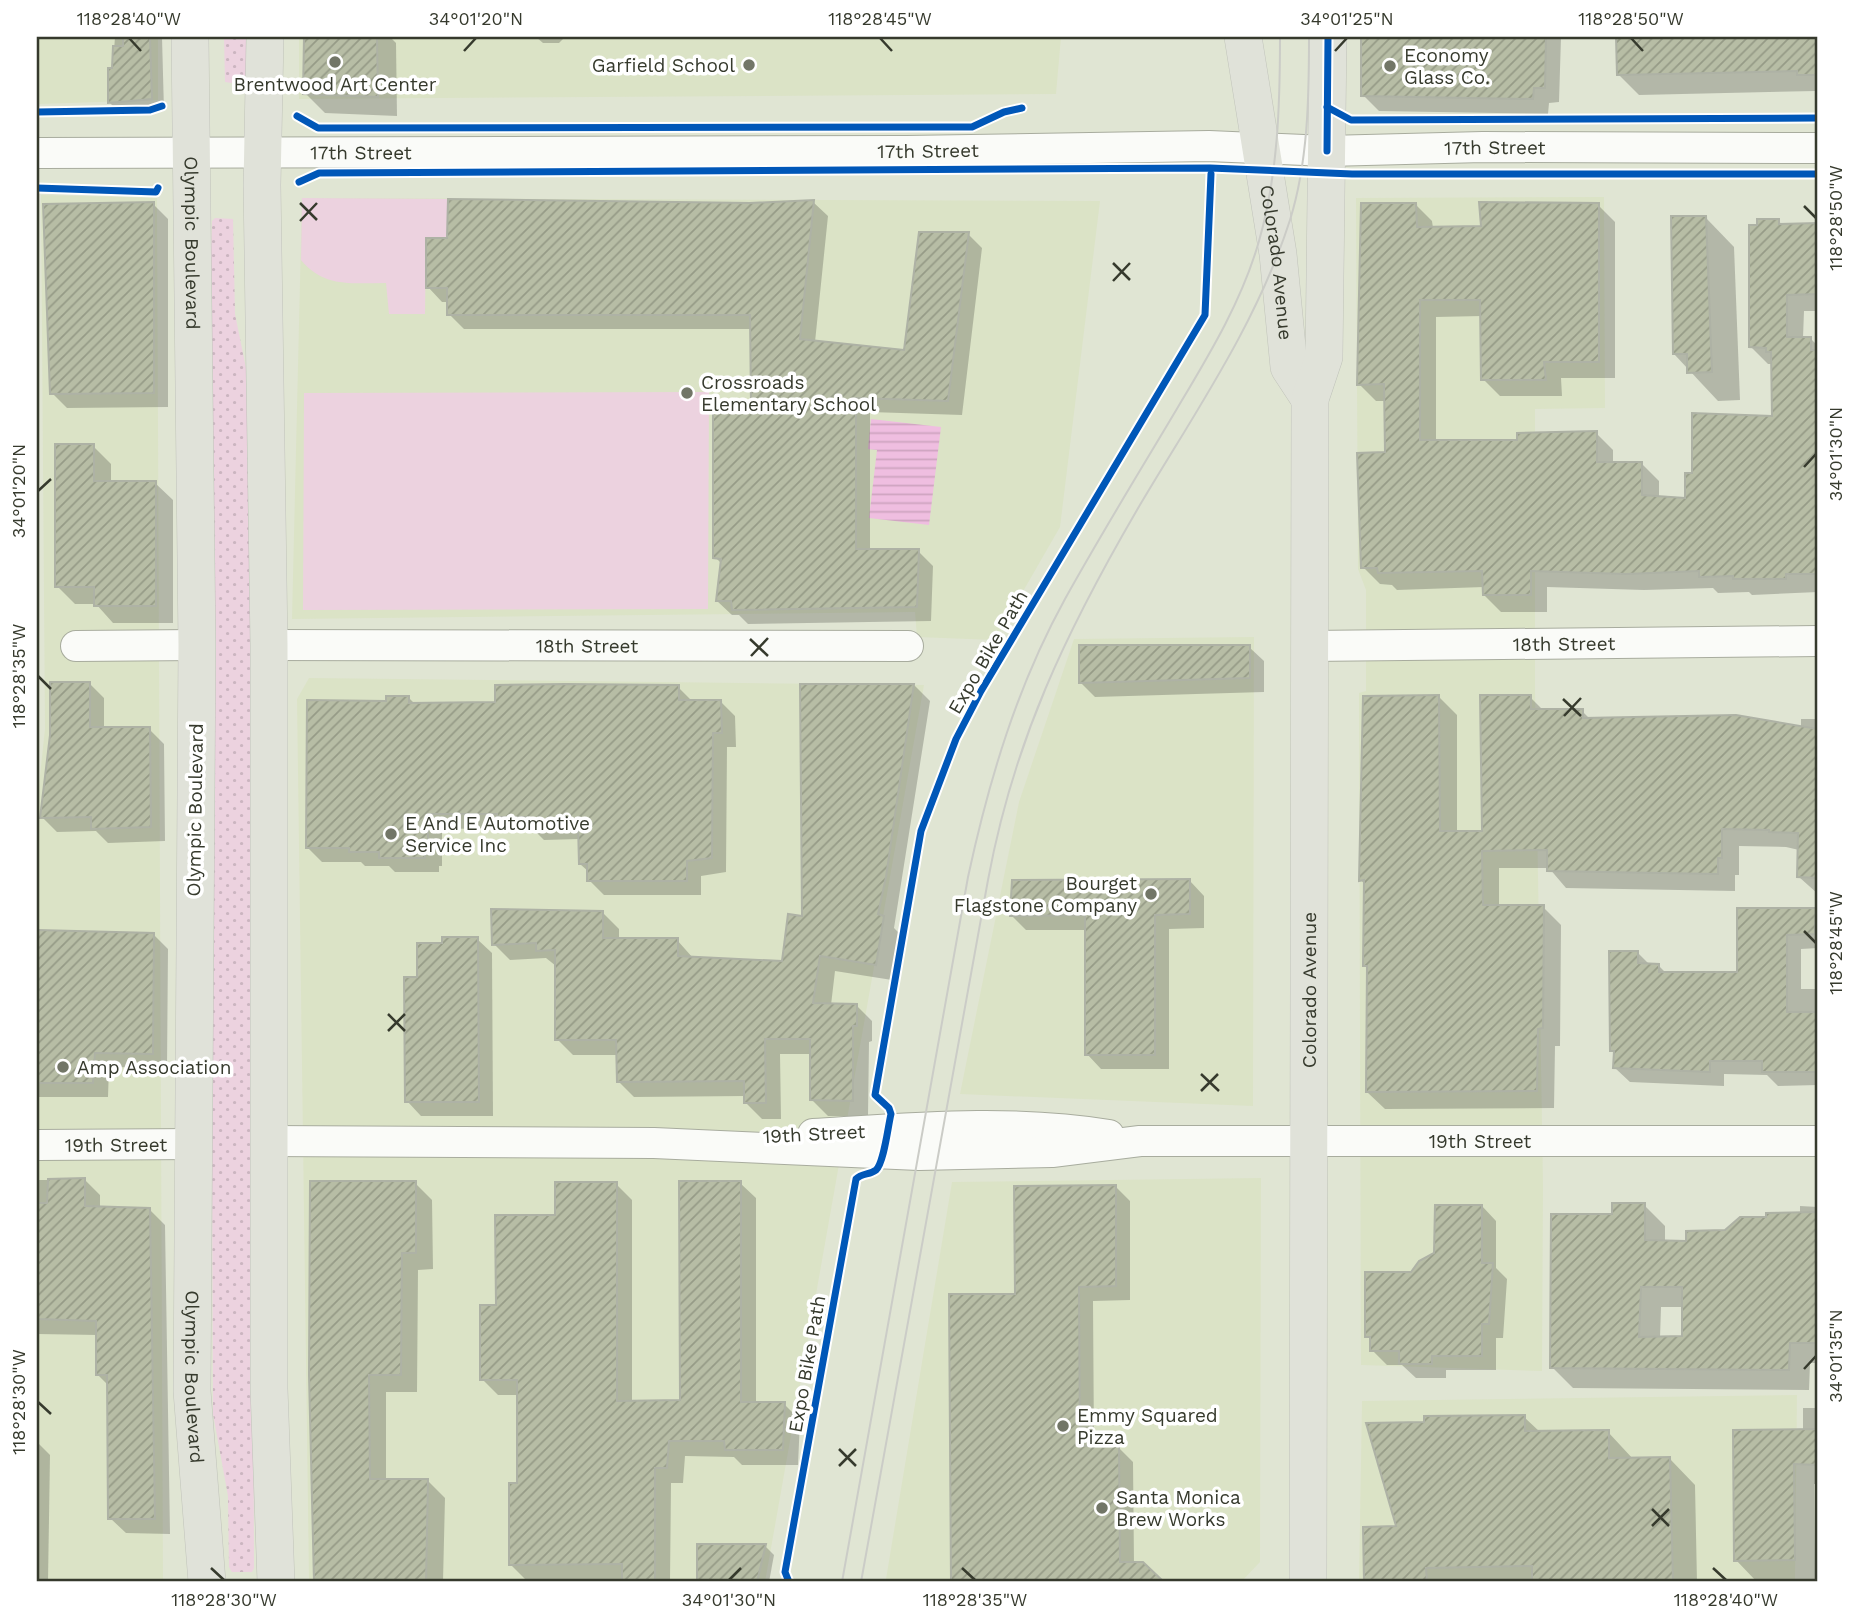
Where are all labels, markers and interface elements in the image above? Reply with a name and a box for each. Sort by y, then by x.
text: 118°28'40"W [77,8,181,29]
text: 34°01'20"N [429,8,523,29]
text: 118°28'45"W [828,8,932,29]
text: 34°01'25"N [1300,8,1394,29]
text: 118°28'50"W [1578,8,1684,29]
place label: Economy Glass Co. [1404,44,1490,89]
marker: Brentwood Art Center [327,54,343,70]
place label: Garfield School [592,54,735,77]
marker: Garfield School [741,57,757,73]
marker: Economy Glass Co. [1382,58,1398,74]
place label: Brentwood Art Center [234,73,437,96]
street label: 17th Street [1444,135,1546,159]
street label: 17th Street [877,138,979,163]
street label: 17th Street [310,141,412,164]
street label: Olympic Boulevard [180,156,205,330]
text: 118°28'50"W [1825,165,1846,271]
street label: Colorado Avenue [1256,183,1298,341]
place label: Crossroads Elementary School [701,371,876,416]
marker: Crossroads Elementary School [679,385,695,401]
text: 34°01'30"N [1825,407,1846,501]
text: 34°01'20"N [8,444,29,538]
street label: Expo Bike Path [943,586,1033,718]
text: 118°28'35"W [8,624,29,728]
street label: 18th Street [1513,631,1615,655]
street label: 18th Street [536,634,638,657]
street label: Olympic Boulevard [182,723,208,897]
place label: E And E Automotive Service Inc [405,812,590,857]
marker: E And E Automotive Service Inc [383,826,399,842]
place label: Bourget Flagstone Company [954,872,1137,917]
marker: Bourget Flagstone Company [1143,886,1159,902]
text: 118°28'45"W [1825,891,1846,995]
street label: Colorado Avenue [1297,912,1321,1068]
place label: Amp Association [77,1056,231,1079]
marker: Amp Association [55,1059,71,1075]
street label: 19th Street [762,1120,866,1148]
street label: 19th Street [1429,1130,1531,1153]
street label: 19th Street [65,1133,167,1156]
street label: Olympic Boulevard [180,1290,209,1464]
street label: Expo Bike Path [784,1294,830,1434]
text: 34°01'35"N [1825,1309,1846,1403]
text: 118°28'30"W [8,1349,29,1455]
place label: Emmy Squared Pizza [1077,1404,1218,1449]
marker: Emmy Squared Pizza [1055,1418,1071,1434]
place label: Santa Monica Brew Works [1116,1486,1241,1531]
marker: Santa Monica Brew Works [1094,1500,1110,1516]
text: 118°28'30"W [171,1589,277,1610]
text: 34°01'30"N [682,1589,776,1610]
text: 118°28'35"W [923,1589,1027,1610]
text: 118°28'40"W [1674,1589,1778,1610]

